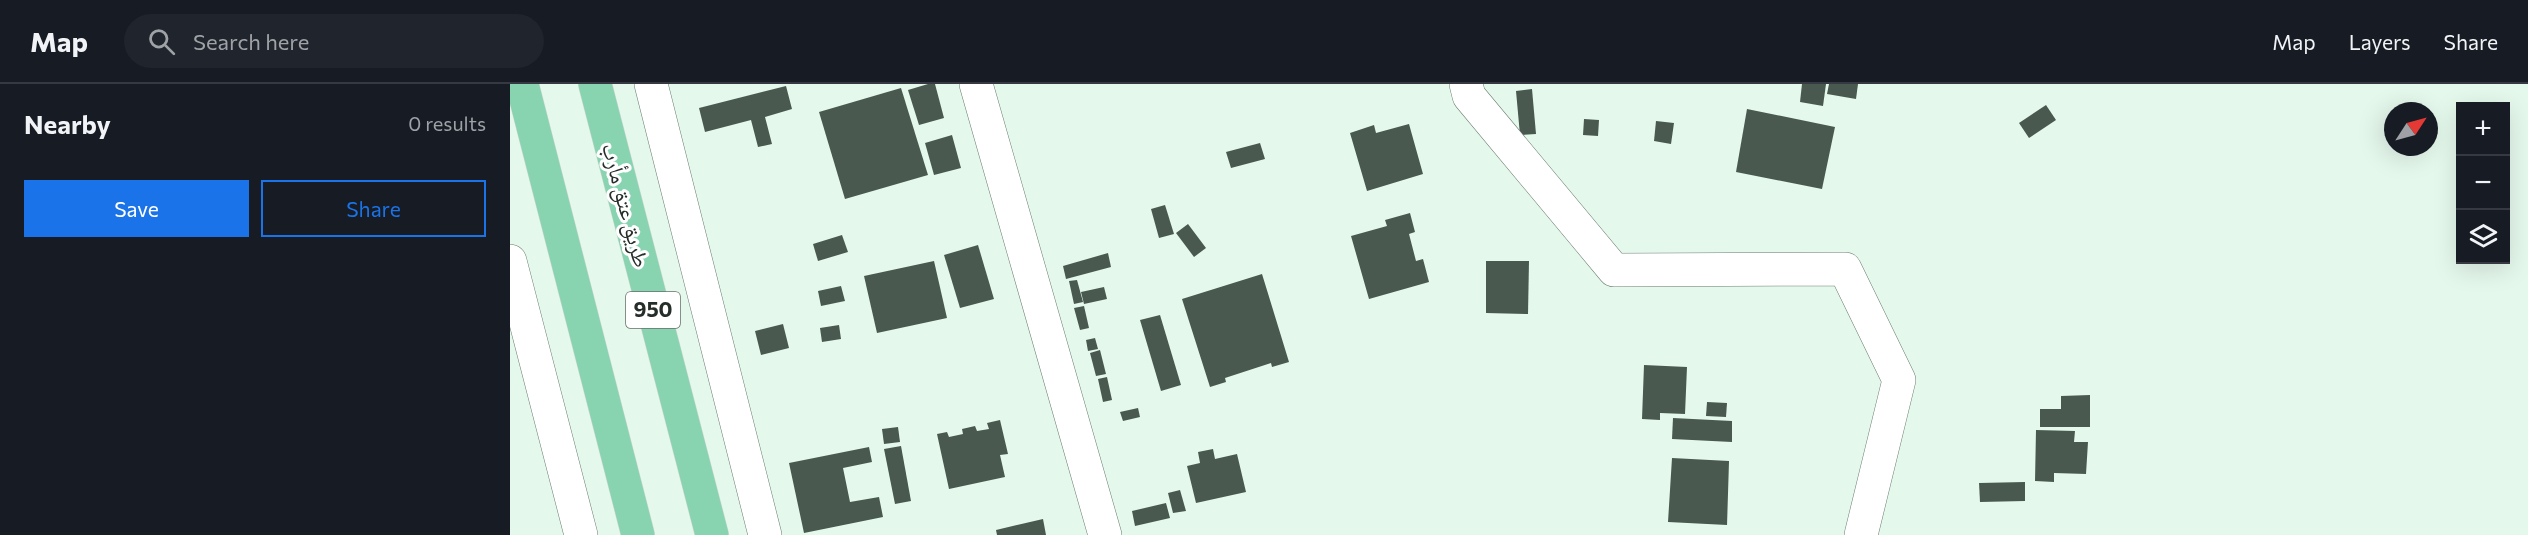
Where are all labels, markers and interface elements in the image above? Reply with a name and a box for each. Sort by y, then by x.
search box [124,14,544,68]
text: Map [30,24,88,58]
icon: search [145,25,178,58]
text: Search here [193,28,309,55]
text: Map [2272,29,2316,54]
text: Layers [2349,29,2411,54]
text: Share [2444,29,2498,54]
north arrow [2384,102,2438,156]
map controls [2456,102,2510,264]
button: + [2456,102,2510,156]
text: Nearby [24,108,111,139]
text: 0 results [408,111,486,135]
street label: طريق عتق مأرب [596,140,656,270]
button: − [2456,156,2510,210]
button: Save [24,180,249,237]
button: Share [261,180,486,237]
button: layers [2456,210,2510,264]
road number: 950 [626,292,680,328]

